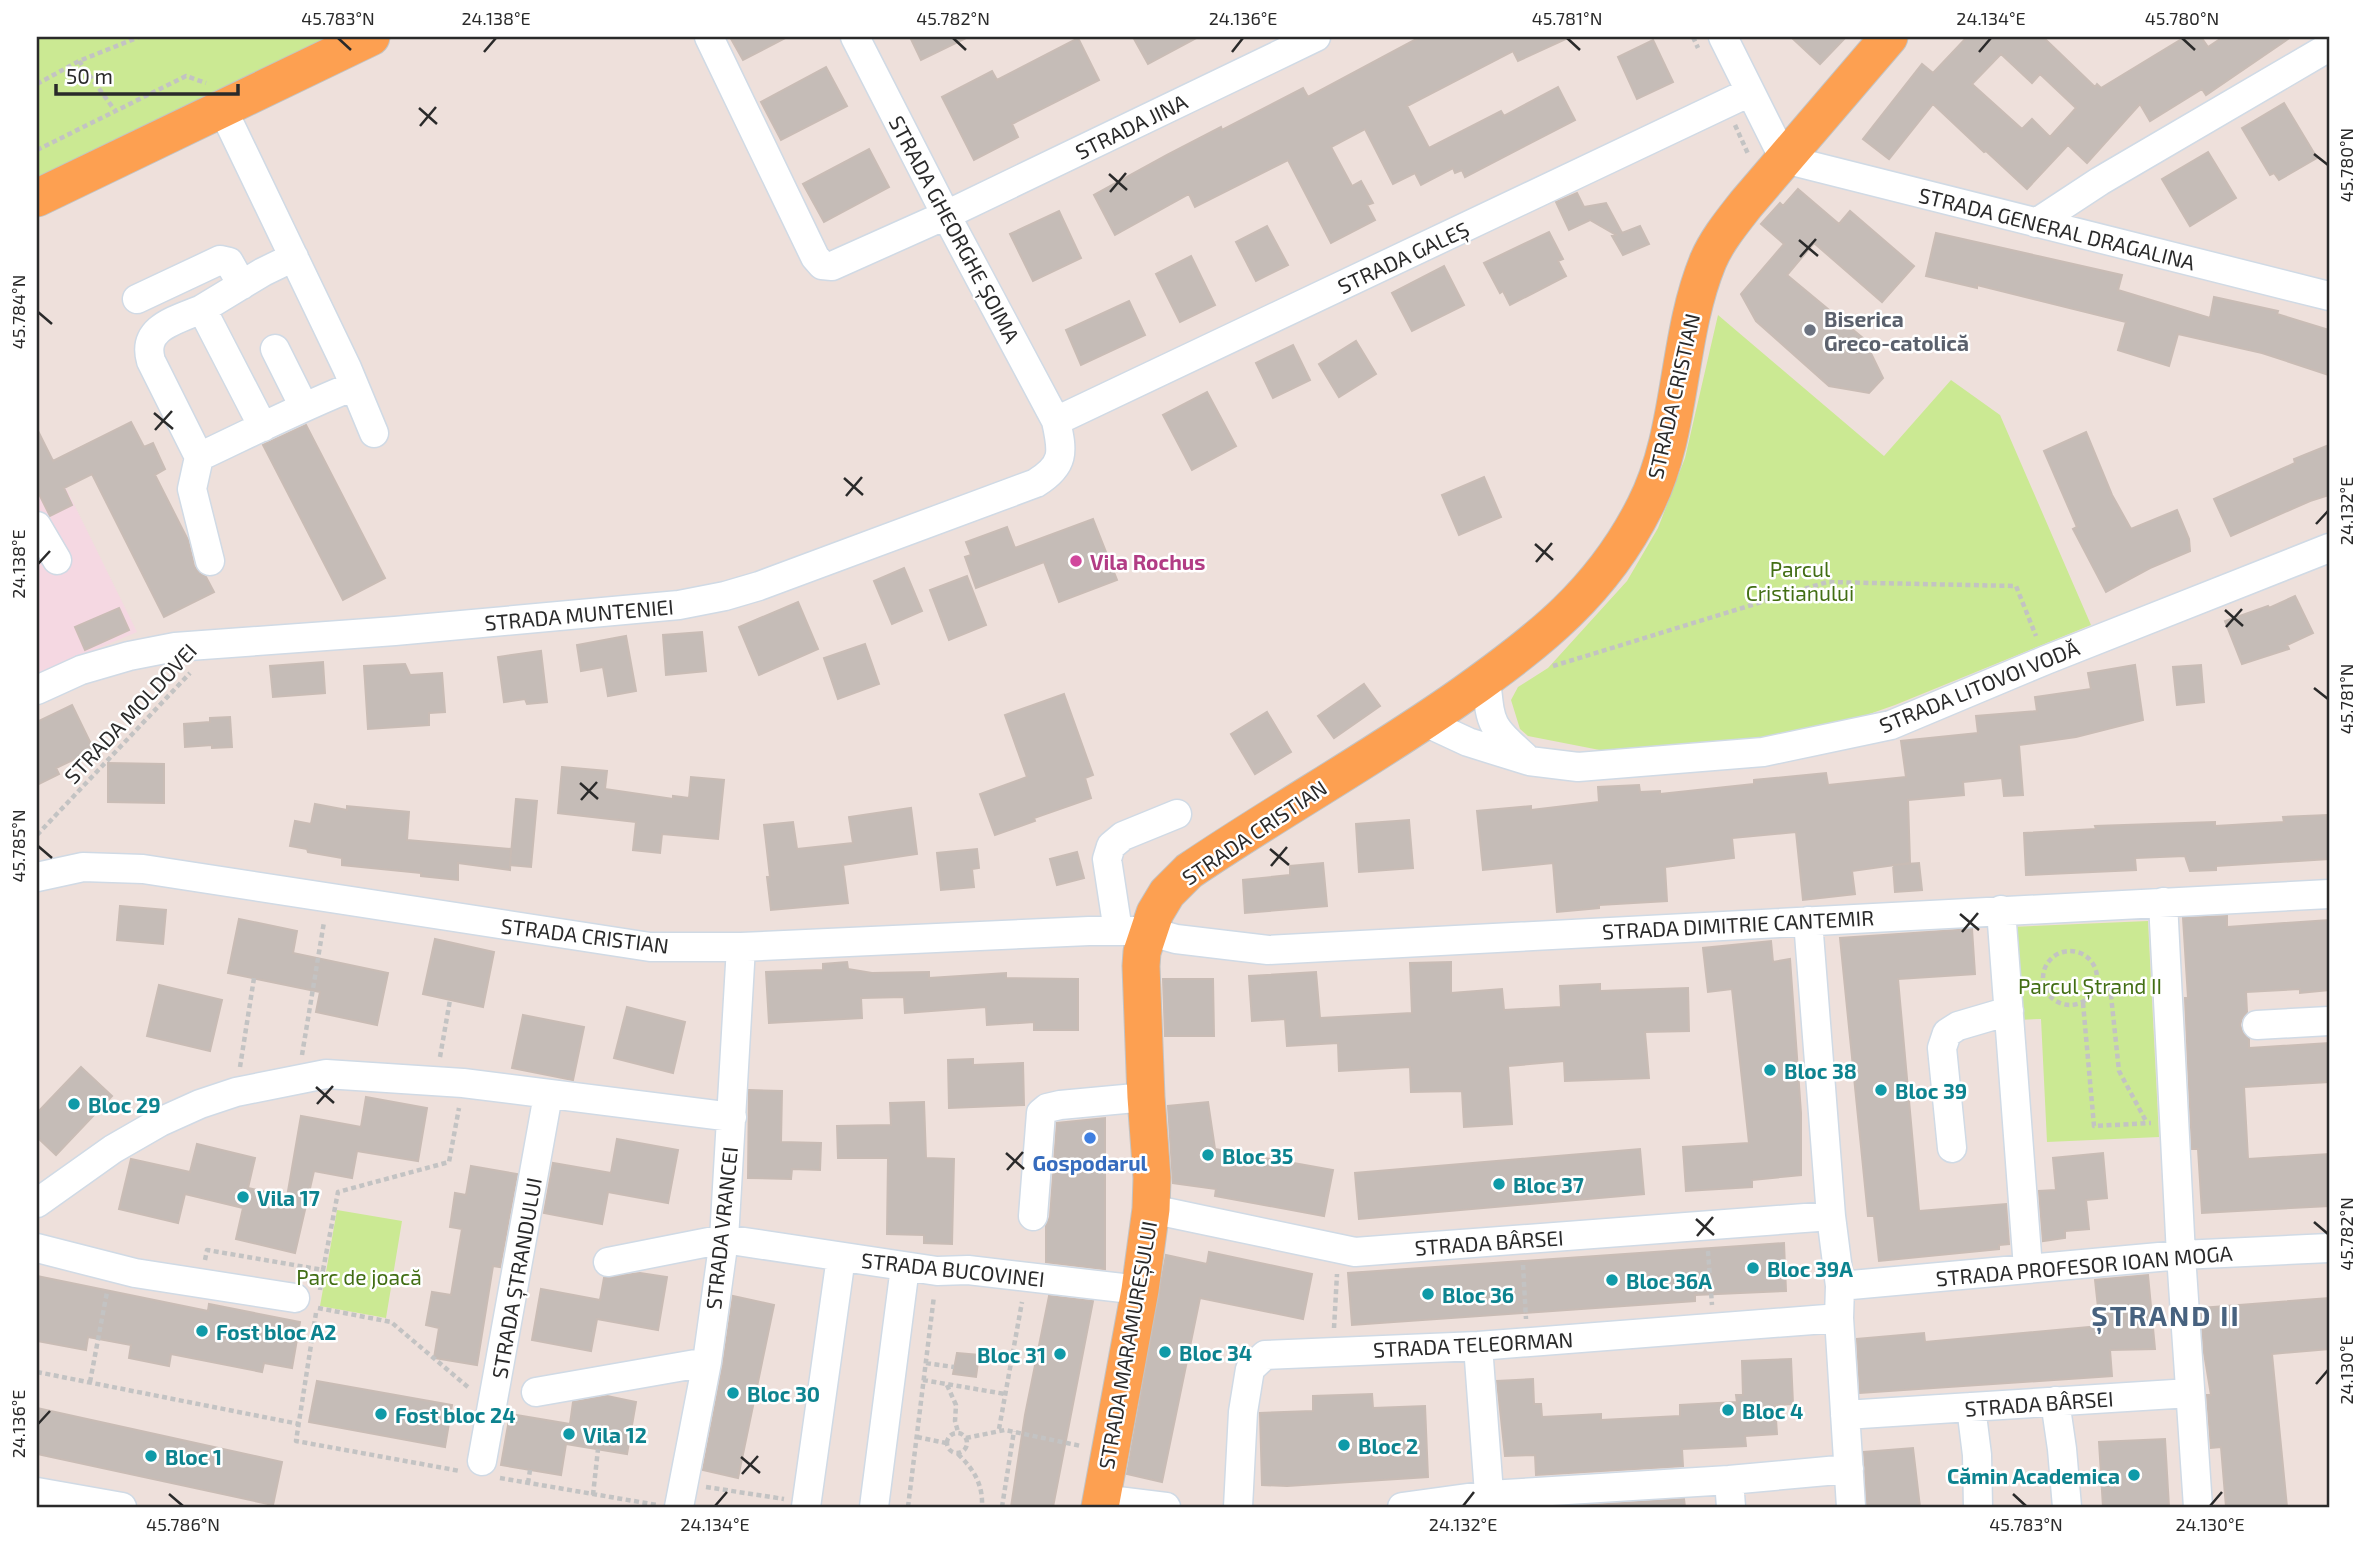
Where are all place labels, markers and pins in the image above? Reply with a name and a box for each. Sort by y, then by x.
place label: Biserica Greco-catolică [1824,306,1969,355]
marker: Biserica Greco-catolică [1802,322,1818,338]
place label: Vila Rochus [1090,549,1205,574]
marker: Vila Rochus [1068,553,1084,569]
place label: Bloc 38 [1784,1058,1857,1083]
marker: Bloc 38 [1762,1062,1778,1078]
place label: Bloc 39 [1895,1078,1967,1103]
marker: Bloc 39 [1873,1082,1889,1098]
place label: Bloc 29 [88,1092,161,1117]
marker: Bloc 29 [66,1096,82,1112]
marker: Gospodarul [1082,1130,1098,1146]
place label: Bloc 35 [1222,1143,1293,1168]
marker: Bloc 35 [1200,1147,1216,1163]
place label: Gospodarul [1033,1150,1148,1175]
place label: Bloc 37 [1513,1172,1584,1197]
marker: Bloc 37 [1491,1176,1507,1192]
place label: Vila 17 [257,1185,320,1210]
marker: Vila 17 [235,1189,251,1205]
place label: Bloc 39A [1767,1256,1853,1281]
marker: Bloc 39A [1745,1260,1761,1276]
place label: Bloc 36A [1626,1268,1712,1293]
marker: Bloc 36A [1604,1272,1620,1288]
place label: Bloc 36 [1442,1282,1514,1307]
marker: Bloc 36 [1420,1286,1436,1302]
place label: Fost bloc A2 [216,1319,336,1344]
marker: Fost bloc A2 [194,1323,210,1339]
place label: Bloc 34 [1179,1340,1252,1365]
place label: Bloc 31 [977,1342,1046,1367]
marker: Bloc 34 [1157,1344,1173,1360]
marker: Bloc 31 [1052,1346,1068,1362]
place label: Bloc 30 [747,1381,820,1406]
marker: Bloc 30 [725,1385,741,1401]
place label: Bloc 4 [1742,1398,1803,1423]
place label: Fost bloc 24 [395,1402,516,1427]
marker: Bloc 4 [1720,1402,1736,1418]
marker: Fost bloc 24 [373,1406,389,1422]
place label: Vila 12 [583,1422,647,1447]
marker: Vila 12 [561,1426,577,1442]
place label: Bloc 2 [1358,1433,1418,1458]
marker: Bloc 2 [1336,1437,1352,1453]
place label: Bloc 1 [165,1444,222,1469]
marker: Bloc 1 [143,1448,159,1464]
place label: Cămin Academica [1947,1463,2120,1488]
marker: Cămin Academica [2126,1467,2142,1483]

